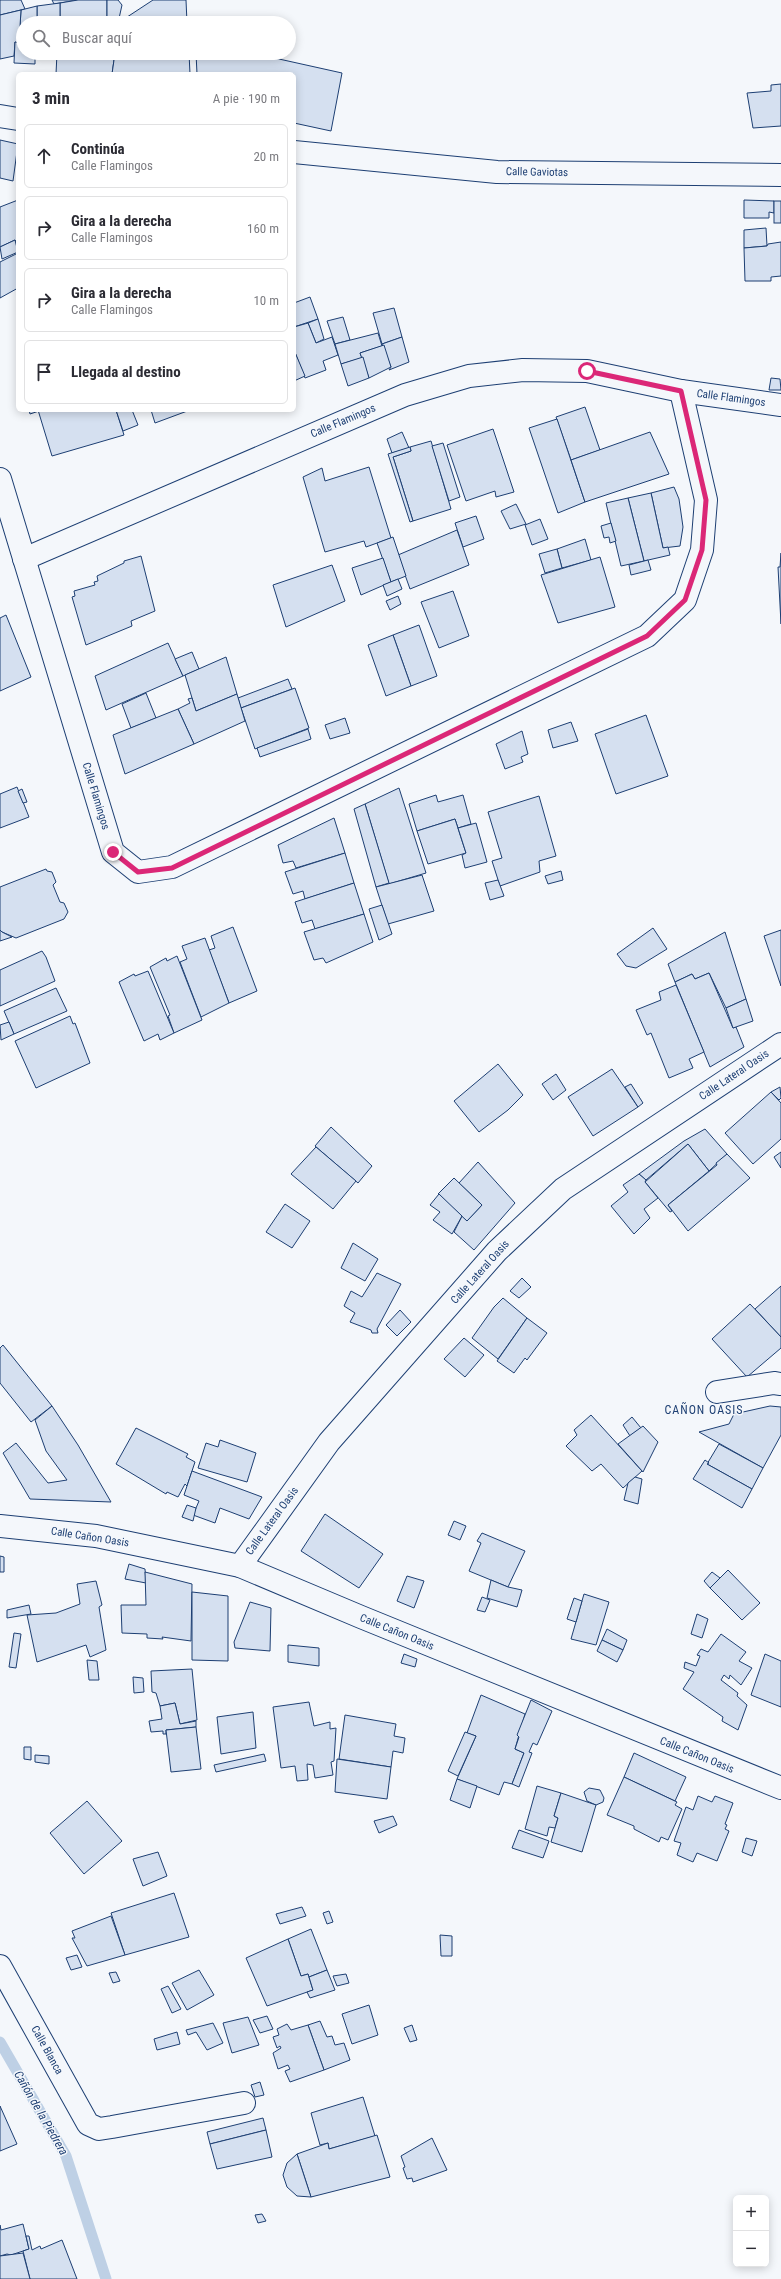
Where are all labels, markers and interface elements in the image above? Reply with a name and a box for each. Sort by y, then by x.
search box [16,16,296,60]
icon: search [30,27,52,49]
text: Buscar aquí [62,29,132,47]
text: 3 min [32,88,70,108]
text: A pie · 190 m [213,91,280,106]
text: Continúa [71,140,125,158]
icon: ahead [33,145,55,167]
text: 20 m [253,149,279,164]
text: Calle Flamingos [71,158,153,173]
street label: Calle Gaviotas [506,165,568,179]
text: Gira a la derecha [71,212,172,230]
icon: right [33,217,55,239]
text: 160 m [247,221,279,236]
text: Calle Flamingos [71,230,153,245]
text: Gira a la derecha [71,284,172,302]
icon: right [33,289,55,311]
text: 10 m [253,293,279,308]
text: Calle Flamingos [71,302,153,317]
icon: arrive [33,361,55,383]
route start [578,362,596,380]
text: Llegada al destino [71,363,181,381]
street label: Calle Flamingos [696,387,766,409]
street label: Calle Flamingos [309,401,377,441]
street label: Calle Flamingos [80,761,112,831]
route end [104,843,122,861]
street label: Calle Lateral Oasis [697,1047,771,1103]
street label: Calle Lateral Oasis [448,1238,512,1306]
district label: CAÑON OASIS [664,1401,744,1417]
street label: Calle Lateral Oasis [243,1484,301,1558]
street label: Calle Cañon Oasis [50,1524,130,1550]
street label: Calle Cañon Oasis [358,1611,436,1653]
street label: Calle Cañon Oasis [658,1734,736,1776]
street label: Calle Blanca [28,2023,66,2077]
water label: Cañón de la Piedrera [11,2068,71,2158]
map controls [733,2195,769,2267]
button: + [733,2195,769,2231]
button: − [733,2231,769,2267]

